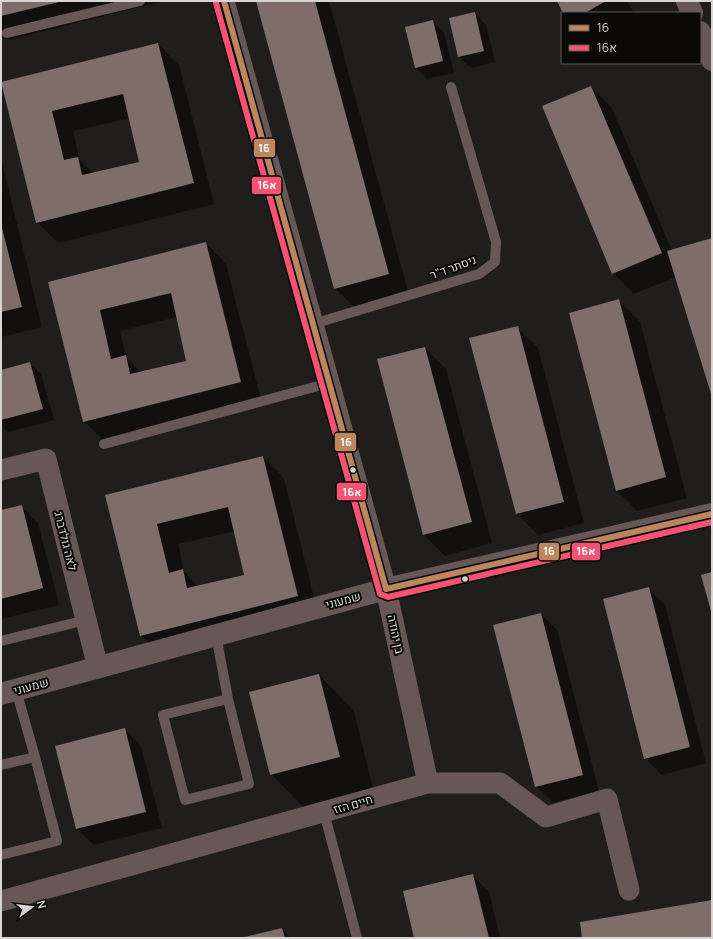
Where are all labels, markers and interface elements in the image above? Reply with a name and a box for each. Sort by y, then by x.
legend [561,12,701,64]
text: 16 [597,19,609,36]
text: 16א [597,39,617,56]
line badge: 16 [253,138,276,158]
text: 16 [258,140,270,155]
line badge: 16א [251,176,282,195]
text: 16א [257,177,277,192]
street label: ניסתר ד"ר [427,251,479,283]
line badge: 16 [334,432,357,452]
text: 16 [340,434,352,449]
unlabelled marker [348,465,358,475]
line badge: 16א [336,482,367,501]
text: 16א [342,484,362,499]
street label: לאה גולדברג [50,509,82,573]
line badge: 16 [538,542,560,561]
line badge: 16א [571,542,601,561]
text: 16 [543,543,555,558]
text: 16א [576,543,596,558]
unlabelled marker [460,574,470,584]
street label: שמעוני [324,587,362,613]
street label: בן יהודה [384,613,409,656]
street label: שמעוני [12,673,50,699]
street label: חיים הזז [331,790,375,818]
north arrow [12,887,52,927]
text: N [34,899,50,910]

